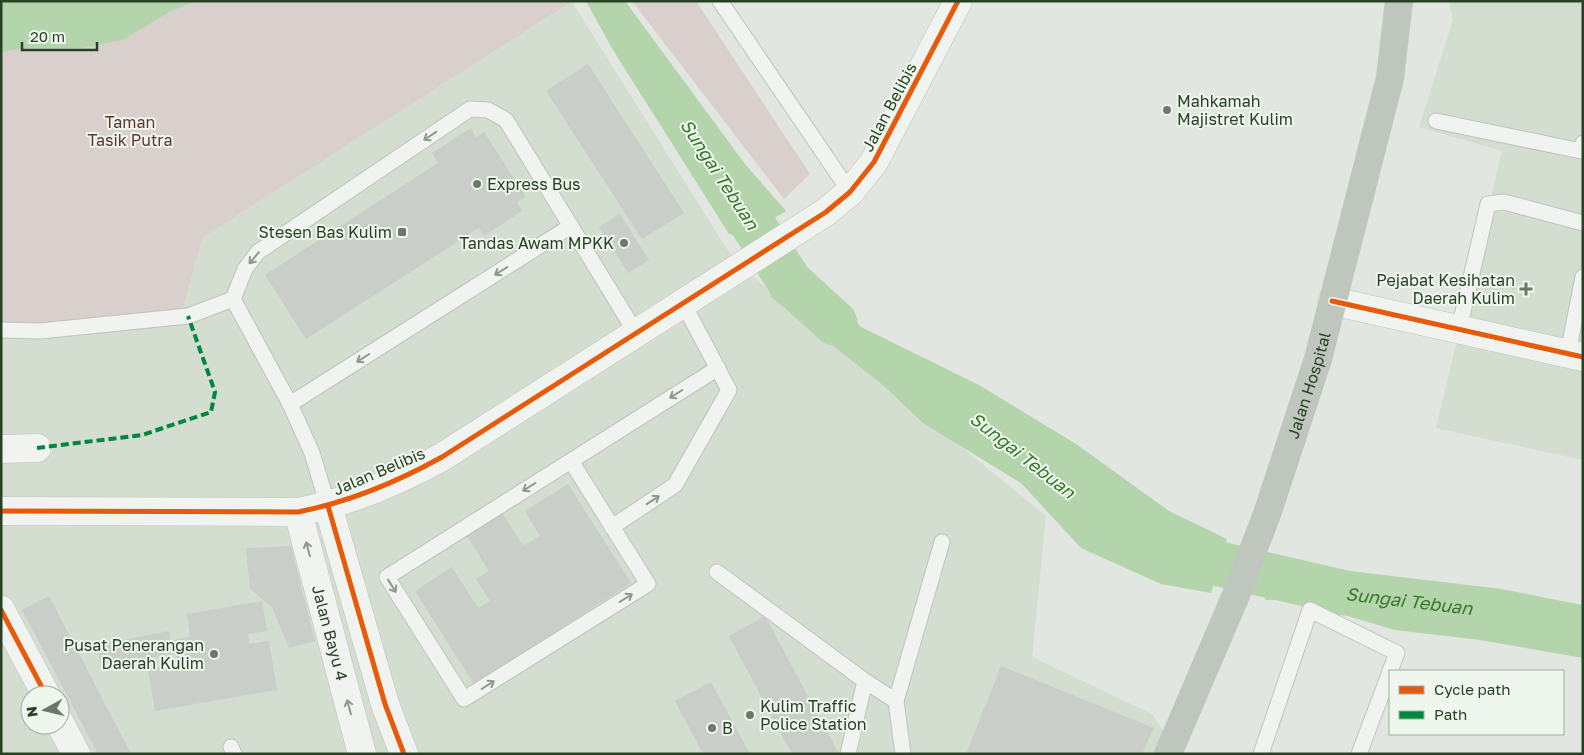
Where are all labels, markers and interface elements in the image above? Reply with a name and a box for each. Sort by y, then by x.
scale bar [22,20,98,52]
text: 20 m [30,27,65,45]
street label: Jalan Belibis [857,59,921,155]
place label: Mahkamah Majistret Kulim [1177,91,1293,129]
marker: Mahkamah Majistret Kulim [1161,104,1173,116]
park label: Taman Tasik Putra [87,112,173,150]
water label: Sungai Tebuan [676,115,764,234]
one-way arrow [423,131,437,141]
place label: Express Bus [487,174,581,194]
marker: Express Bus [471,178,483,190]
place label: Stesen Bas Kulim [259,222,392,242]
marker: Stesen Bas Kulim [396,226,408,238]
place label: Tandas Awam MPKK [459,233,614,253]
marker: Tandas Awam MPKK [618,237,630,249]
one-way arrow [248,252,259,265]
one-way arrow [494,266,508,276]
place label: Pejabat Kesihatan Daerah Kulim [1376,270,1515,308]
marker: Pejabat Kesihatan Daerah Kulim [1519,282,1533,296]
street label: Jalan Hospital [1282,330,1335,441]
one-way arrow [357,353,371,363]
one-way arrow [670,390,684,400]
water label: Sungai Tebuan [966,407,1081,503]
street label: Jalan Belibis [330,443,428,499]
one-way arrow [523,482,537,492]
one-way arrow [645,495,659,505]
one-way arrow [303,542,312,558]
one-way arrow [387,579,398,593]
water label: Sungai Tebuan [1345,582,1474,619]
street label: Jalan Bayu 4 [308,583,352,683]
one-way arrow [618,593,632,603]
place label: Pusat Penerangan Daerah Kulim [64,635,204,673]
marker: Pusat Penerangan Daerah Kulim [208,648,220,660]
legend [1389,670,1564,735]
one-way arrow [481,679,495,689]
text: Cycle path [1434,680,1510,698]
north arrow [20,685,70,735]
place label: Kulim Traffic Police Station [760,696,867,734]
one-way arrow [344,699,353,715]
text: N [22,705,41,718]
text: Path [1434,705,1467,723]
marker: Kulim Traffic Police Station [744,709,756,721]
place label: B [722,718,733,738]
marker: B [706,722,718,734]

